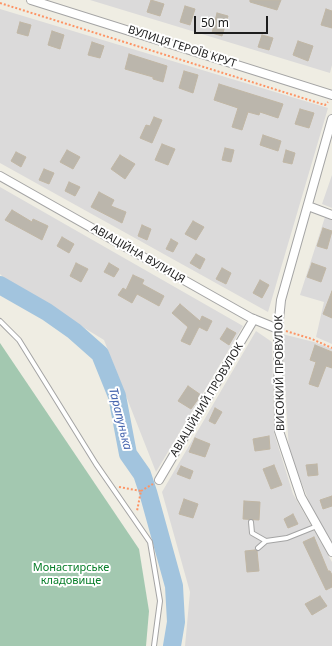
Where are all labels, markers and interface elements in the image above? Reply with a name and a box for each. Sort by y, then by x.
scale bar [196,8,270,34]
text: 50 m [201,14,229,31]
street label: ВУЛИЦЯ ГЕРОЇВ КРУТ [126,23,238,71]
street label: АВІАЦІЙНА ВУЛИЦЯ [89,222,187,286]
street label: ВИСОКИЙ ПРОВУЛОК [272,315,288,431]
street label: АВІАЦІЙНИЙ ПРОВУЛОК [168,341,246,459]
water label: Тарапунька [105,386,135,452]
park label: Монастирське кладовище [33,561,109,587]

